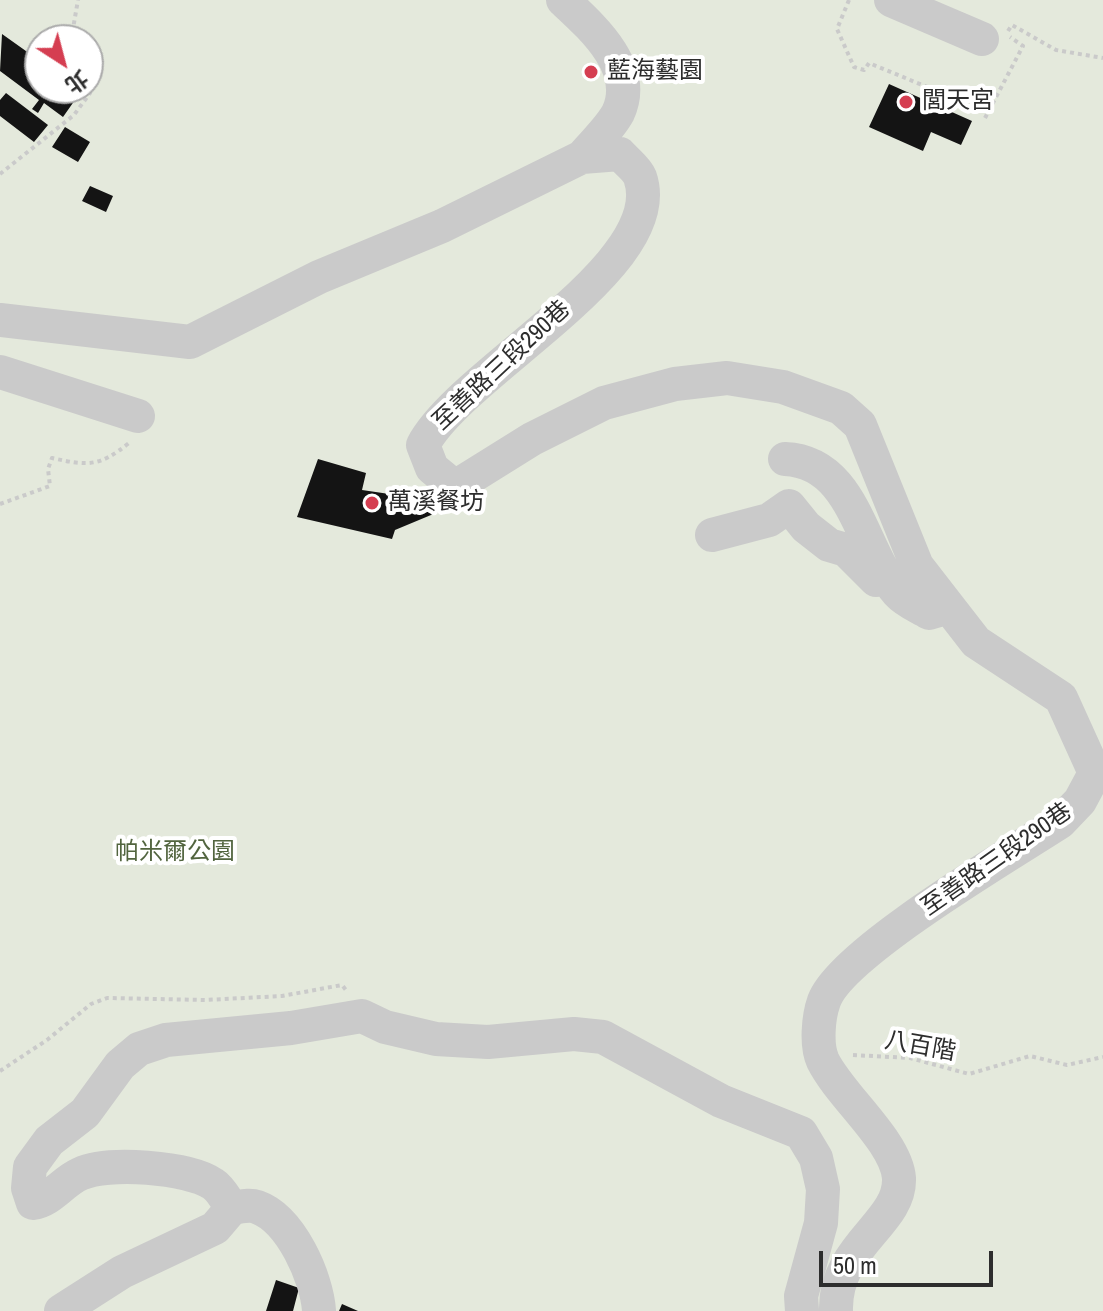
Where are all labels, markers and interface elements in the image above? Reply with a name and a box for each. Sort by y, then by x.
north arrow [24,24,104,104]
place label: 藍海藝園 [607,58,703,86]
text: 北 [59,63,95,100]
marker: 藍海藝園 [582,63,600,81]
place label: 閭天宮 [922,88,994,116]
marker: 閭天宮 [897,93,915,111]
street label: 至善路三段290巷 [428,295,576,437]
place label: 萬溪餐坊 [388,489,484,517]
marker: 萬溪餐坊 [363,494,381,512]
street label: 至善路三段290巷 [916,797,1078,923]
park label: 帕米爾公園 [115,839,235,867]
street label: 八百階 [882,1027,958,1067]
scale bar [823,1235,997,1285]
text: 50 m [833,1249,877,1281]

